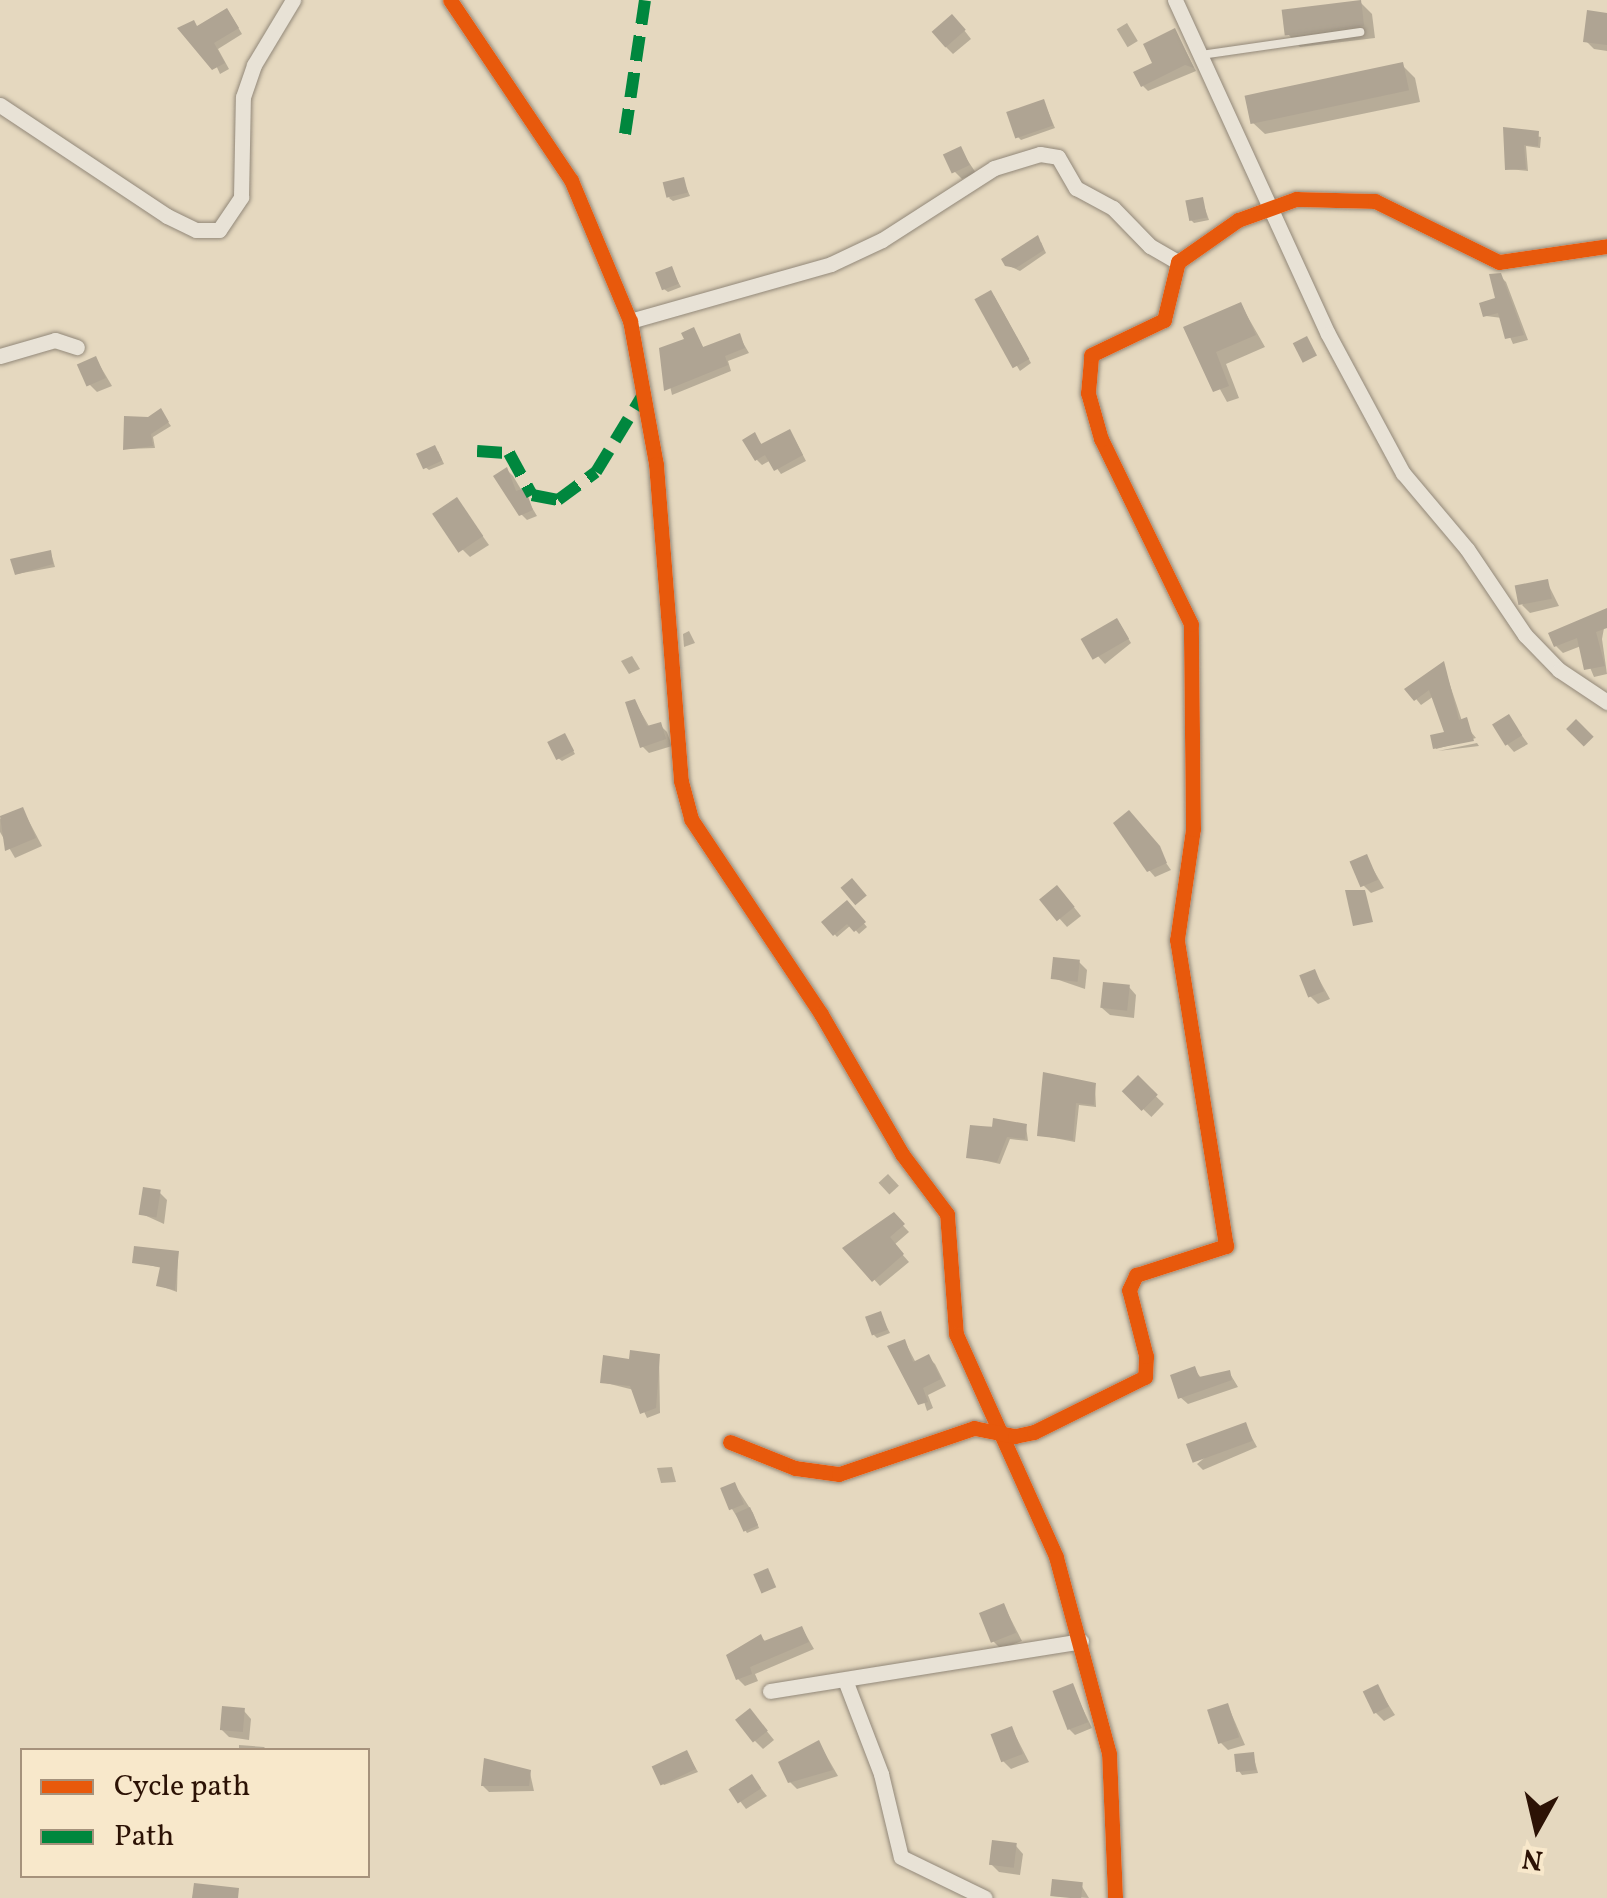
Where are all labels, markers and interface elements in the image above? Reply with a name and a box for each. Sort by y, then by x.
legend [20,1748,370,1878]
text: Cycle path [114,1766,250,1808]
north arrow [1487,1778,1587,1878]
text: Path [114,1816,174,1858]
text: N [1520,1837,1546,1879]

